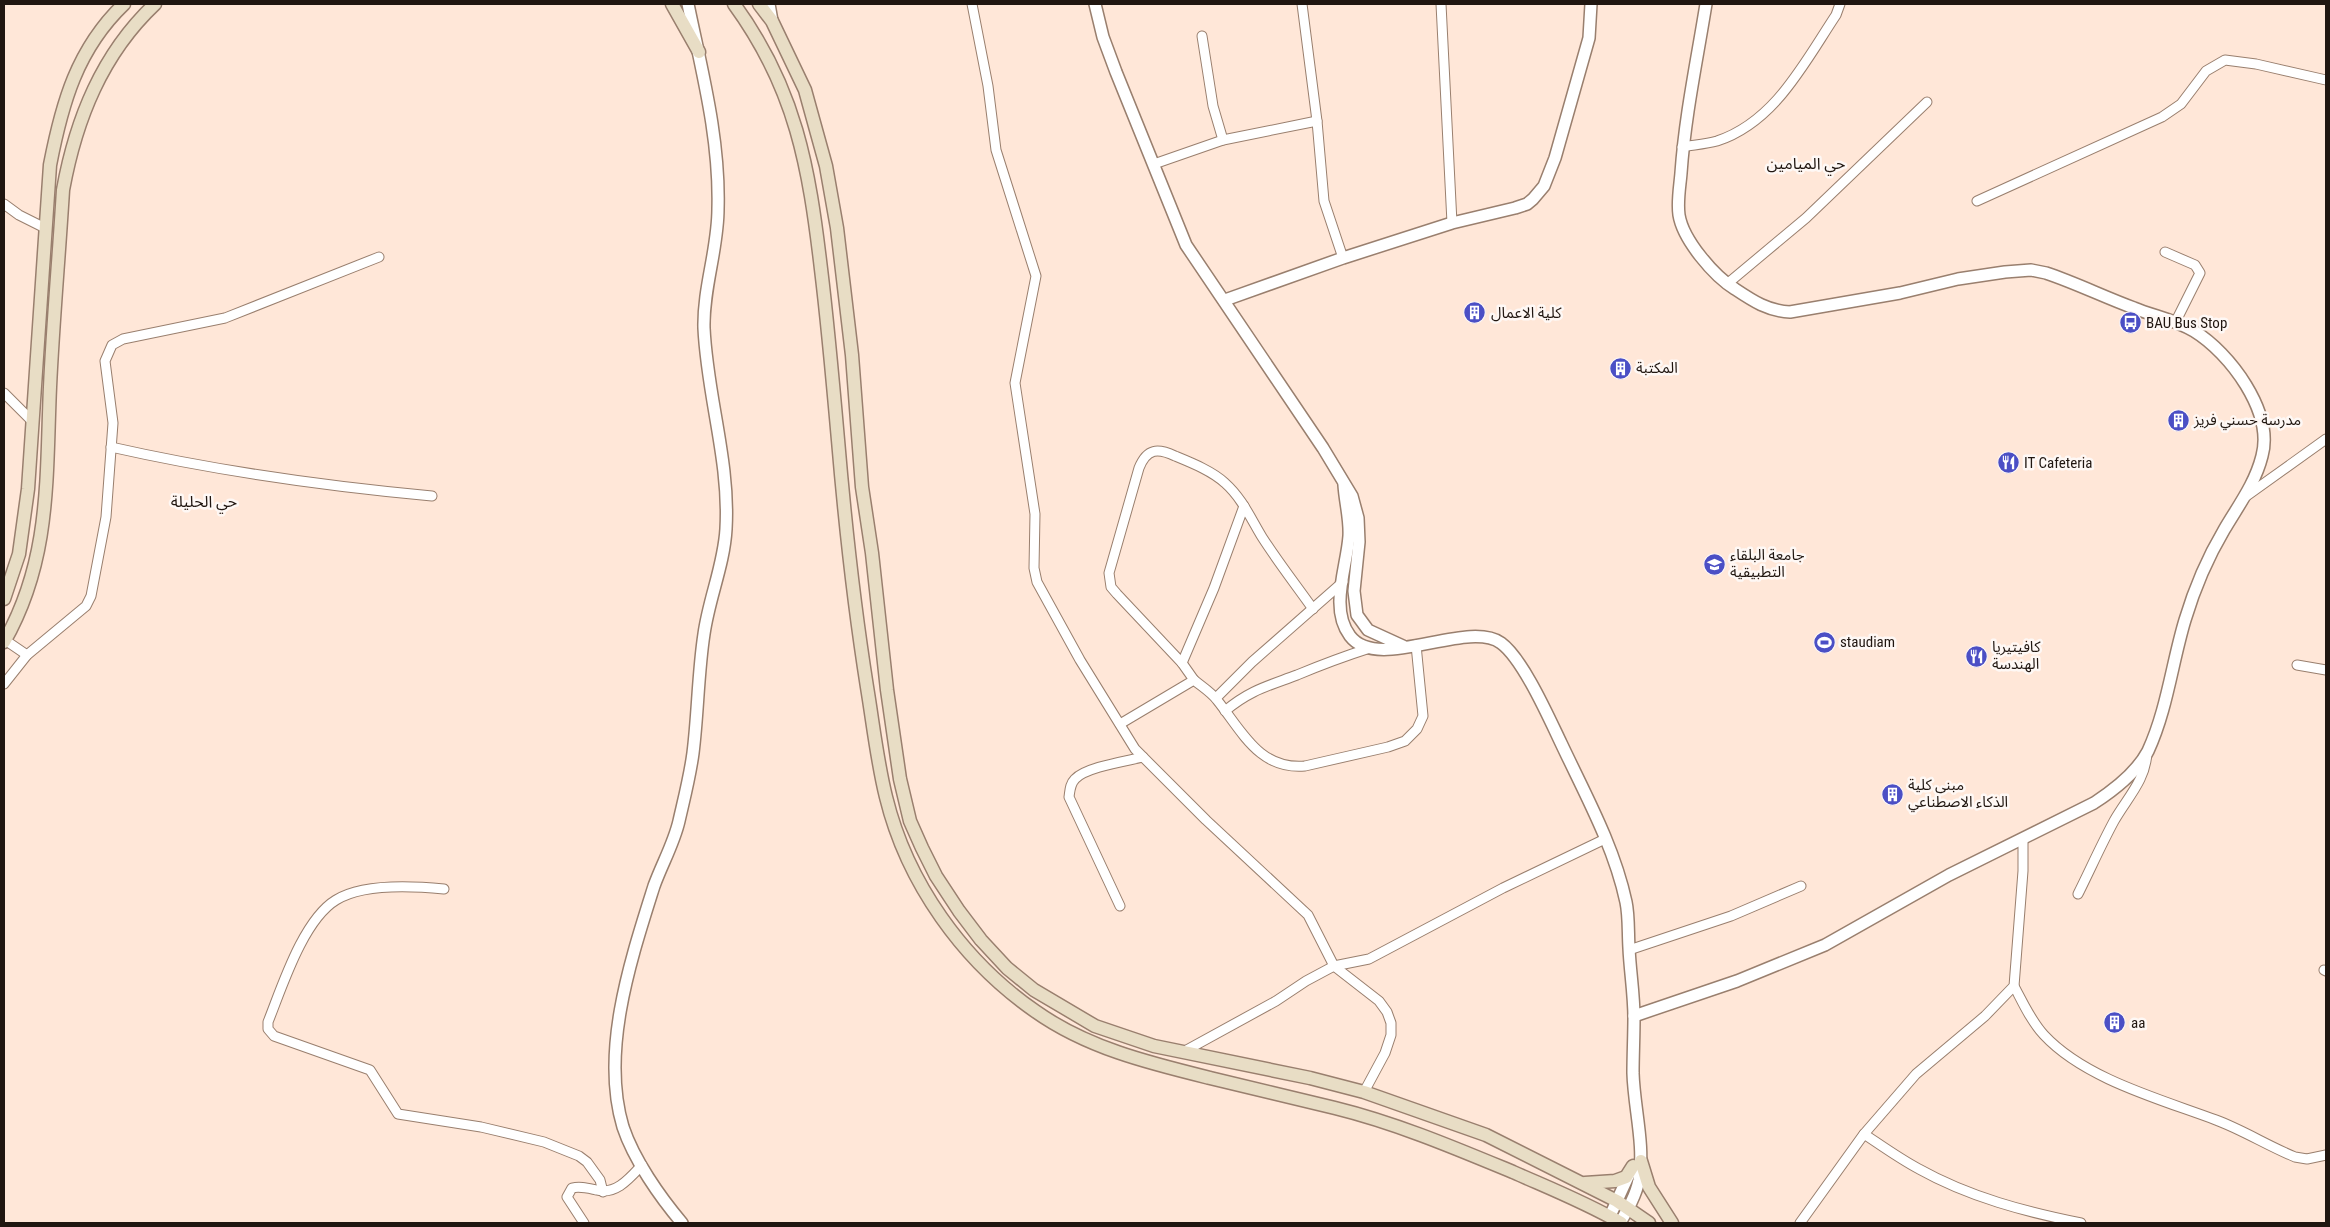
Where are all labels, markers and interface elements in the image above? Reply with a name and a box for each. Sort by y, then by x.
district label: حي الميامين [1767,154,1845,176]
building icon: كلية الاعمال [1463,301,1487,325]
place label: كلية الاعمال [1491,304,1562,322]
bus stop icon: BAU Bus Stop [2118,311,2142,335]
place label: BAU Bus Stop [2146,314,2227,332]
building icon: المكتبة [1608,356,1632,380]
place label: المكتبة [1636,359,1678,377]
building icon: مدرسة حسني فريز [2166,408,2190,432]
place label: مدرسة حسني فريز [2193,411,2301,431]
restaurant icon: IT Cafeteria [1996,451,2020,475]
place label: IT Cafeteria [2024,454,2092,472]
district label: حي الحليلة [171,492,237,514]
place label: جامعة البلقاء التطبيقية [1730,546,1805,581]
school or university icon: جامعة البلقاء التطبيقية [1702,552,1726,576]
sports icon: staudiam [1812,630,1836,654]
place label: staudiam [1840,633,1895,651]
place label: كافيتيريا الهندسة [1992,638,2041,673]
restaurant icon: كافيتيريا الهندسة [1964,644,1988,668]
place label: مبنى كلية الذكاء الاصطناعي [1908,776,2008,813]
building icon: مبنى كلية الذكاء الاصطناعي [1880,782,1904,806]
building icon: aa [2103,1011,2127,1035]
place label: aa [2131,1014,2145,1032]

